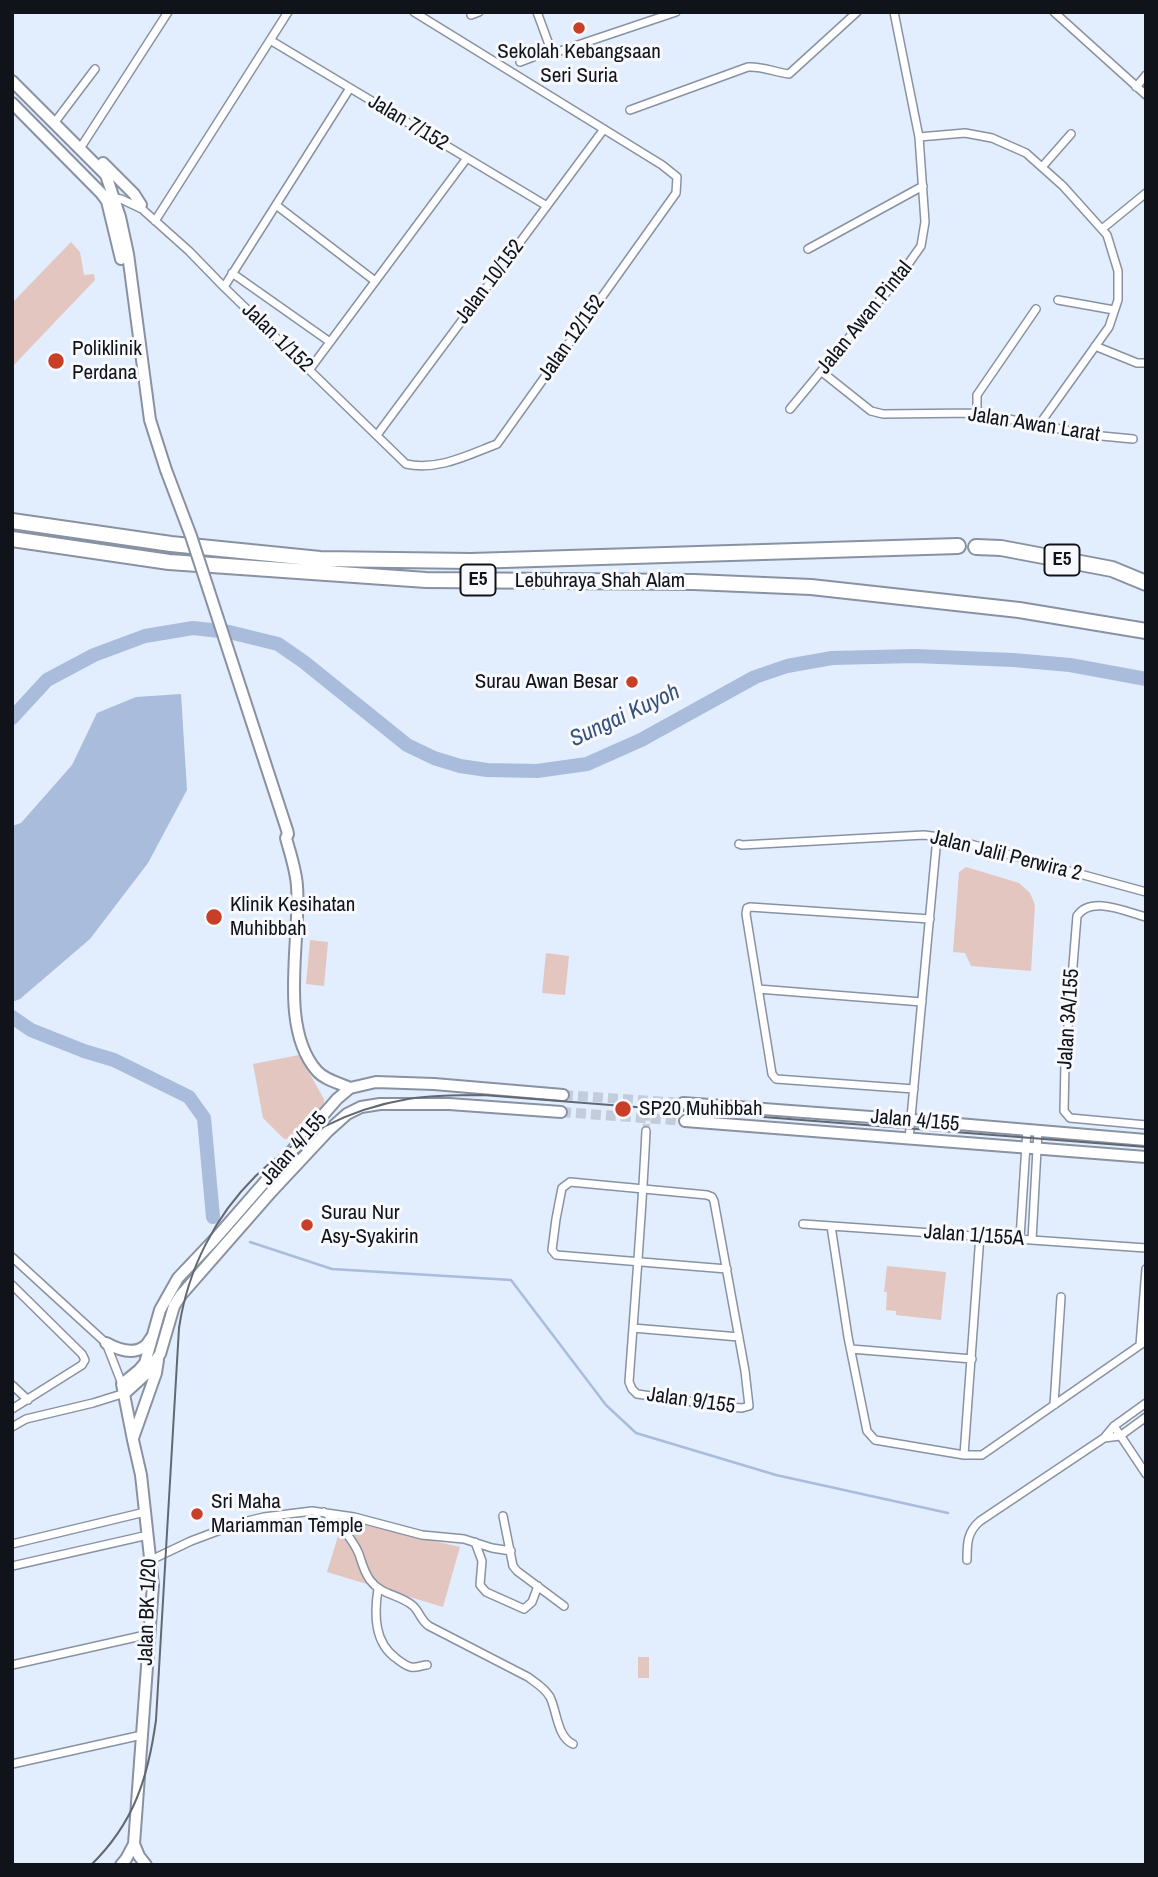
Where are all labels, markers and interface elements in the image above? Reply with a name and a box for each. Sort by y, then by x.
marker: Sekolah Kebangsaan Seri Suria [571,20,587,36]
place label: Sekolah Kebangsaan Seri Suria [497,39,661,89]
street label: Jalan 7/152 [363,89,453,157]
street label: Jalan 10/152 [450,235,530,329]
street label: Jalan Awan Pintal [812,257,918,379]
street label: Jalan 12/152 [533,290,611,386]
street label: Jalan 1/152 [236,298,318,378]
place label: Poliklinik Perdana [72,336,142,386]
marker: Poliklinik Perdana [46,351,66,371]
street label: Jalan Awan Larat [966,402,1102,448]
road number: E5 [1044,544,1080,576]
road number: E5 [461,565,496,596]
street label: Lebuhraya Shah Alam [515,568,685,594]
place label: Surau Awan Besar [475,669,618,695]
marker: Surau Awan Besar [624,674,640,690]
water label: Sungai Kuyoh [565,678,685,754]
street label: Jalan Jalil Perwira 2 [928,825,1084,887]
place label: Klinik Kesihatan Muhibbah [230,892,355,942]
marker: Klinik Kesihatan Muhibbah [204,907,224,927]
street label: Jalan 3A/155 [1053,968,1085,1070]
place label: SP20 Muhibbah [639,1096,763,1122]
marker: SP20 Muhibbah [613,1099,633,1119]
street label: Jalan 4/155 [870,1105,960,1137]
street label: Jalan 4/155 [255,1107,333,1191]
place label: Surau Nur Asy-Syakirin [321,1200,419,1250]
marker: Surau Nur Asy-Syakirin [299,1217,315,1233]
street label: Jalan 1/155A [923,1220,1025,1252]
street label: Jalan 9/155 [645,1382,737,1420]
place label: Sri Maha Mariamman Temple [211,1489,363,1539]
marker: Sri Maha Mariamman Temple [189,1506,205,1522]
street label: Jalan BK 1/20 [134,1558,162,1666]

